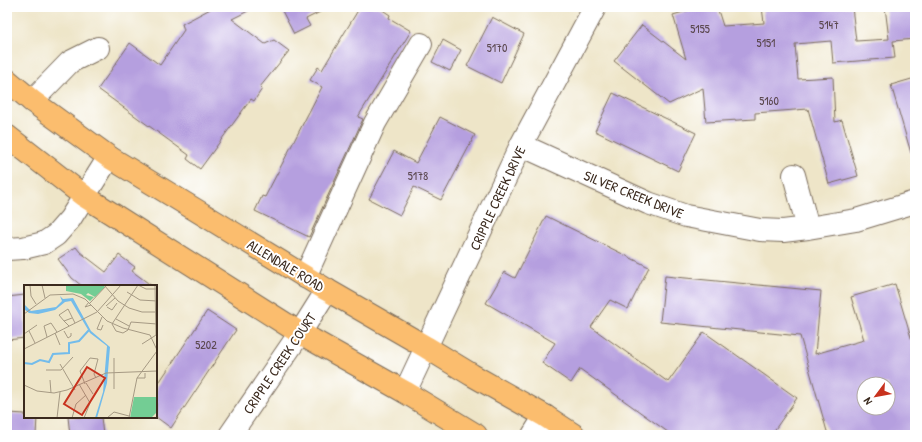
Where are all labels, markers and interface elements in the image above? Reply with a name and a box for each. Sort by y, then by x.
house number: 5147 [819,16,839,33]
house number: 5155 [690,20,710,37]
house number: 5151 [757,34,775,51]
house number: 5170 [487,39,507,56]
house number: 5160 [759,92,779,109]
street label: CRIPPLE CREEK DRIVE [465,143,529,253]
street label: SILVER CREEK DRIVE [581,165,687,223]
house number: 5178 [408,167,428,184]
street label: ALLENDALE ROAD [244,235,328,296]
inset map [24,285,157,418]
street label: CRIPPLE CREEK COURT [238,308,320,417]
house number: 5202 [195,336,217,353]
north arrow [856,376,896,416]
text: N [860,395,875,407]

